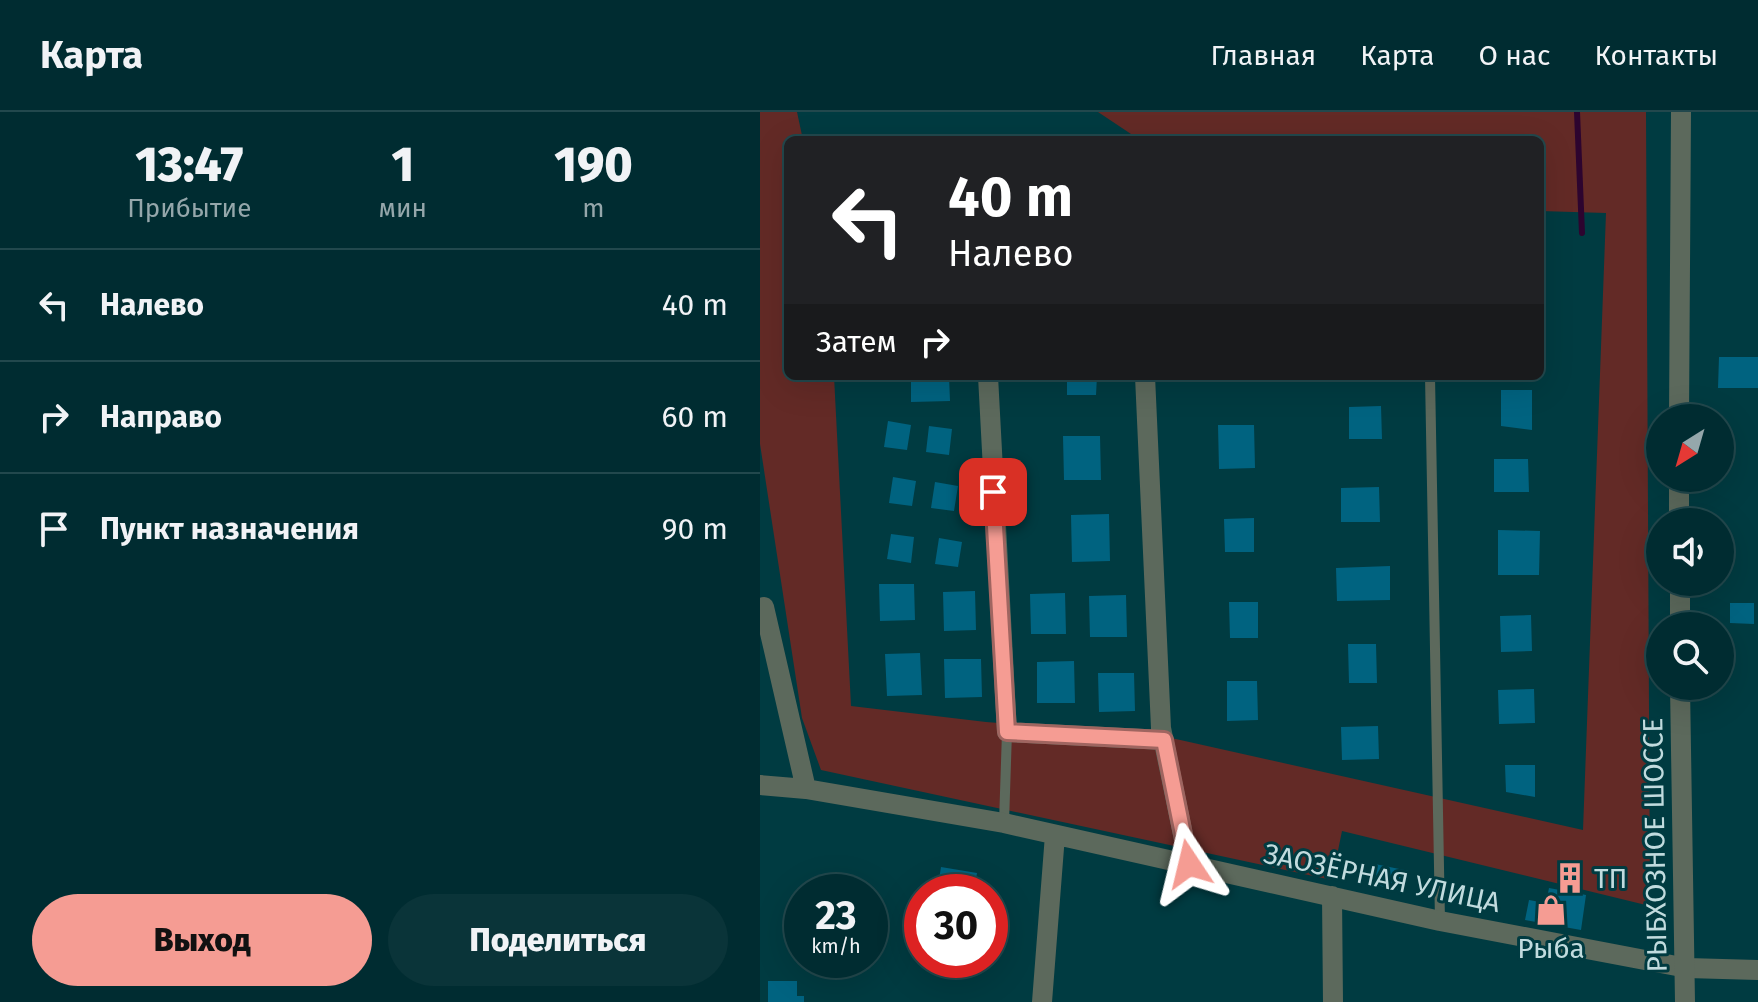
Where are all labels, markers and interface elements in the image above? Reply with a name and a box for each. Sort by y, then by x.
text: Карта [40,32,143,78]
text: Главная [1210,39,1316,72]
text: Карта [1360,39,1434,72]
text: О нас [1478,39,1550,72]
text: Контакты [1594,39,1718,72]
text: 13:47 [135,136,243,194]
text: 1 [391,136,414,194]
text: 190 [554,136,633,194]
text: 40 m [948,164,1073,231]
icon: left [816,168,920,272]
text: Прибытие [127,193,251,224]
text: мин [379,193,427,224]
text: m [582,193,605,224]
text: Налево [948,232,1074,276]
icon: left [32,283,76,327]
text: Налево [100,287,204,323]
text: 40 m [662,287,728,323]
icon: right [913,320,957,364]
text: Затем [816,324,897,360]
icon: right [32,395,76,439]
text: Направо [100,399,222,435]
text: 60 m [662,399,728,435]
north arrow [1646,404,1734,492]
map controls [1646,404,1734,700]
pin [959,458,1027,526]
icon: arrive [971,470,1015,514]
icon: arrive [32,507,76,551]
button: sound [1646,508,1734,596]
text: Пункт назначения [100,511,359,547]
text: 90 m [662,511,728,547]
button: search [1646,612,1734,700]
street label: РЫБХОЗНОЕ ШОССЕ [1636,717,1674,973]
position arrow [1147,822,1231,906]
street label: ЗАОЗЁРНАЯ УЛИЦА [1261,837,1503,919]
building icon: ТП [1553,861,1587,895]
place label: ТП [1594,862,1627,895]
speed limit sign: 30 [904,874,1008,978]
text: 23 [815,892,857,940]
shop icon: Рыба [1534,893,1568,927]
button: Выход [32,894,372,986]
button: Поделиться [388,894,728,986]
place label: Рыба [1517,932,1585,965]
text: km/h [811,934,861,958]

